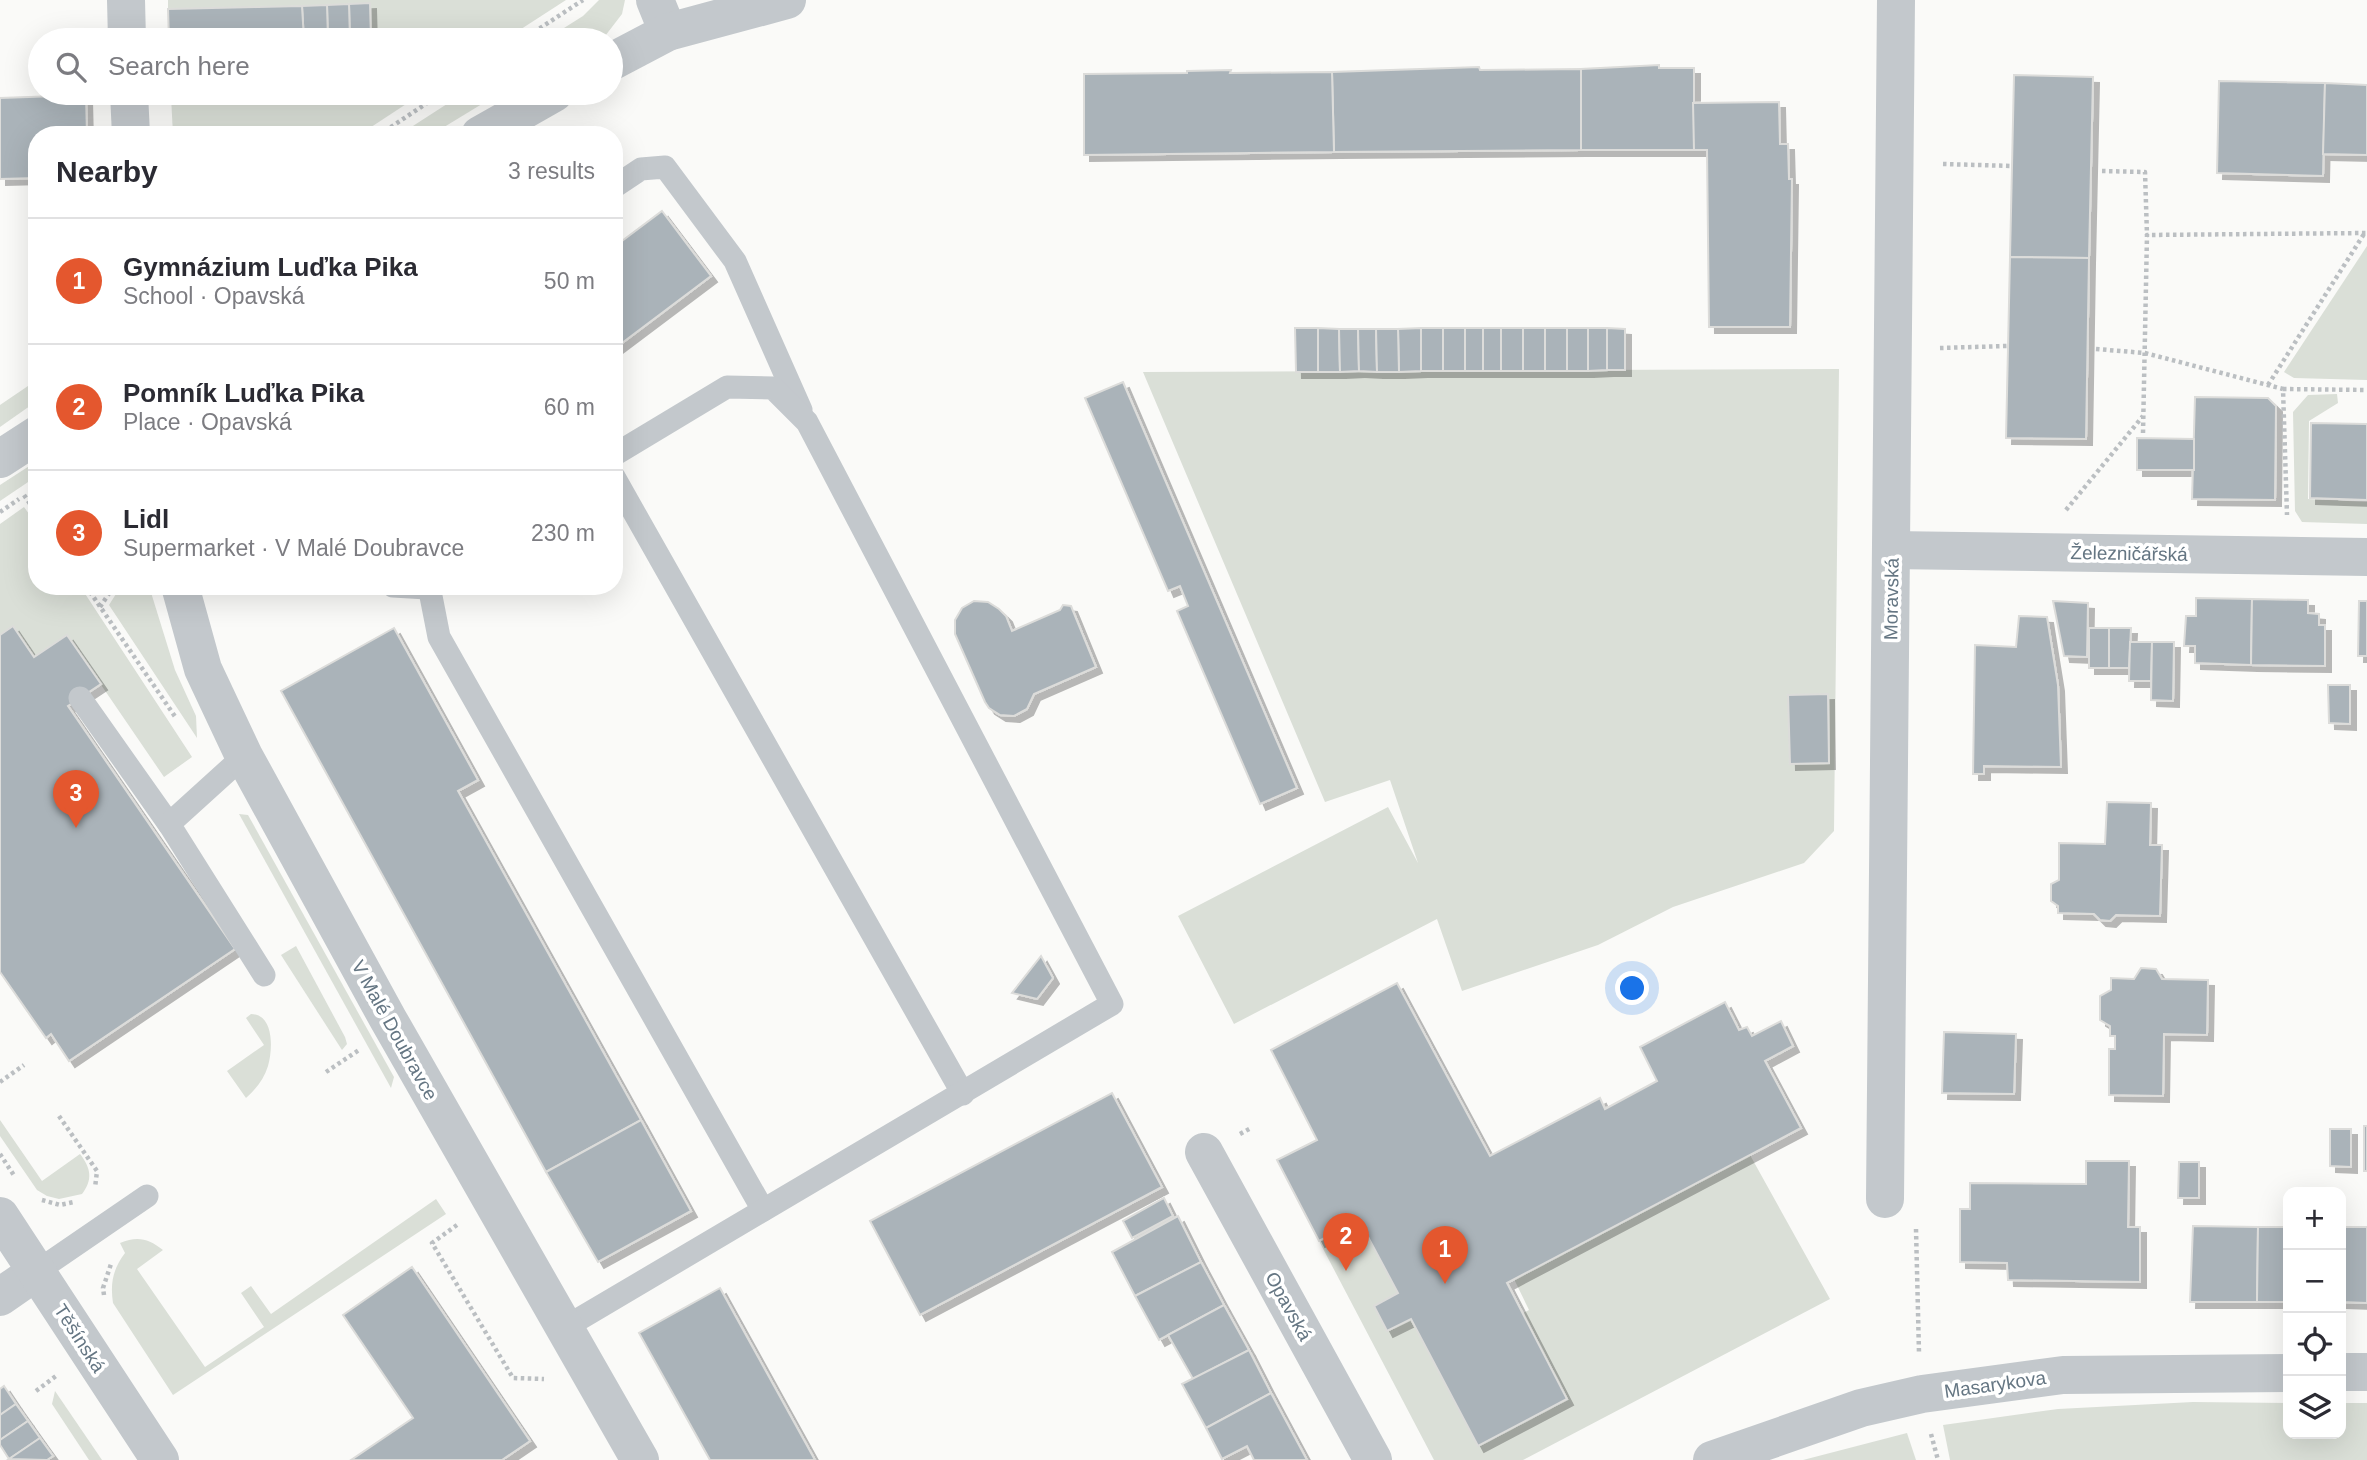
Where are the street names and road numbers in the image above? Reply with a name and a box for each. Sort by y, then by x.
street label: Železničářská [2070,542,2188,565]
street label: Moravská [1880,557,1903,640]
street label: V Malé Doubravce [347,957,442,1104]
street label: Opavská [1261,1268,1316,1344]
street label: Těšínská [50,1300,110,1377]
street label: Masarykova [1943,1367,2048,1402]

